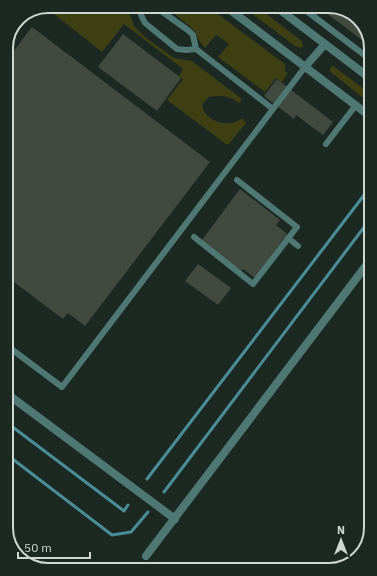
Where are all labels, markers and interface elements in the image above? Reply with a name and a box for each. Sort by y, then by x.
north arrow [321,520,361,560]
text: N [337,523,345,537]
scale bar [18,534,90,560]
text: 50 m [24,540,52,555]

